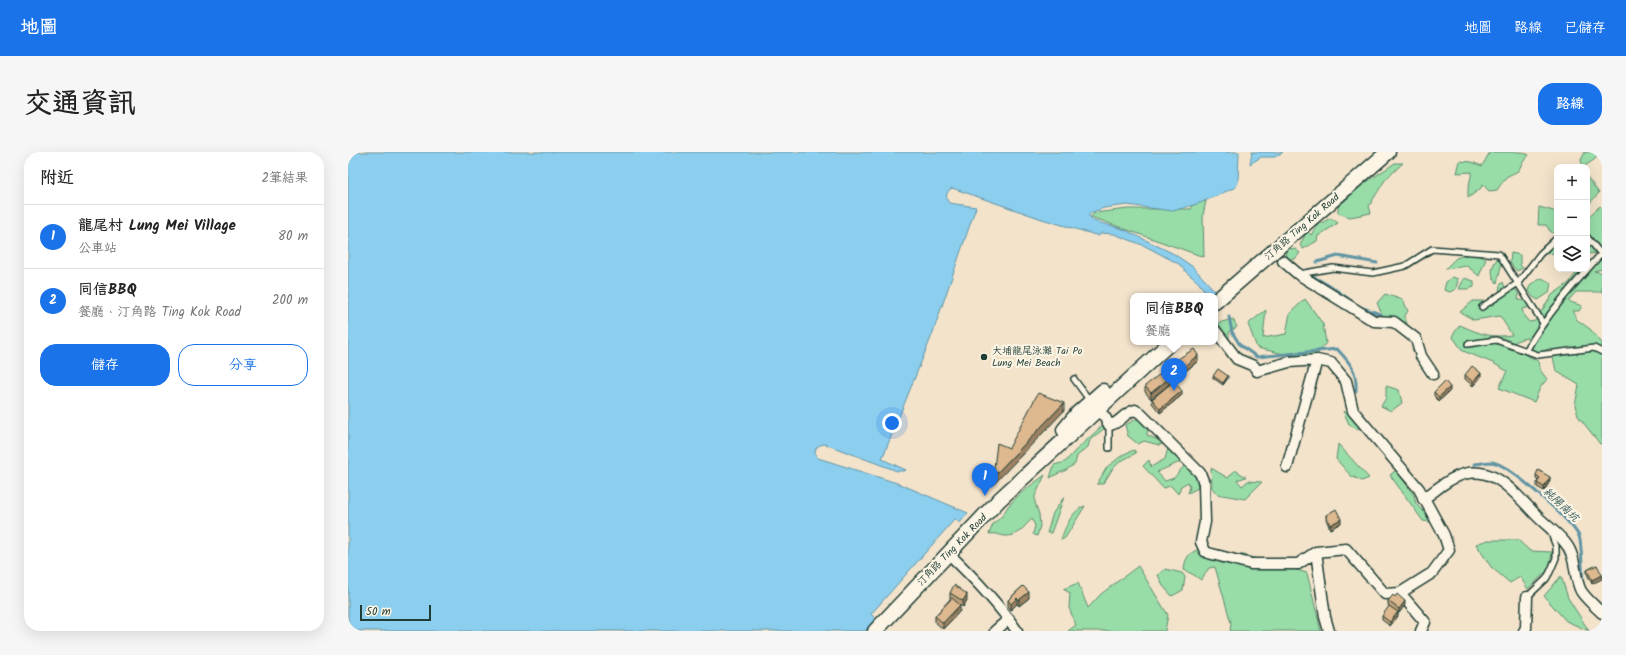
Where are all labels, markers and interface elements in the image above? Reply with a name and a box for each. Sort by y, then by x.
text: 地圖 [20,13,58,43]
text: 地圖 [1464,17,1492,39]
text: 路線 [1514,17,1542,39]
text: 已儲存 [1564,17,1606,39]
text: 交通資訊 [24,82,136,127]
button: 路線 [1538,83,1602,125]
map controls [1554,164,1590,272]
button: + [1554,164,1590,200]
text: 附近 [40,165,74,192]
text: 2筆結果 [261,168,308,189]
street label: 汀角路 Ting Kok Road [1261,189,1344,264]
button: − [1554,200,1590,236]
text: 龍尾村 Lung Mei Village [78,214,236,238]
text: 1 [51,226,55,247]
text: 80 m [278,226,308,247]
button: layers [1554,236,1590,272]
text: 公車站 [78,238,117,259]
text: 同信BBQ [78,278,137,302]
text: 2 [49,290,57,311]
text: 200 m [272,290,308,311]
popup [1130,293,1218,345]
text: 同信BBQ [1145,297,1203,321]
text: 餐廳 · 汀角路 Ting Kok Road [78,302,241,323]
text: 餐廳 [1145,321,1171,342]
place label: 大埔龍尾泳灘 Tai Po Lung Mei Beach [992,343,1083,371]
button: 儲存 [40,344,170,386]
button: 分享 [178,344,308,386]
marker: 大埔龍尾泳灘 Tai Po Lung Mei Beach [979,352,989,362]
pin: 2 [1161,358,1187,391]
your location [882,413,902,433]
pin: 1 [972,463,998,496]
water label: 純陽南坑 [1539,483,1584,527]
street label: 汀角路 Ting Kok Road [913,510,991,590]
scale bar [360,603,431,622]
text: 50 m [366,603,391,621]

